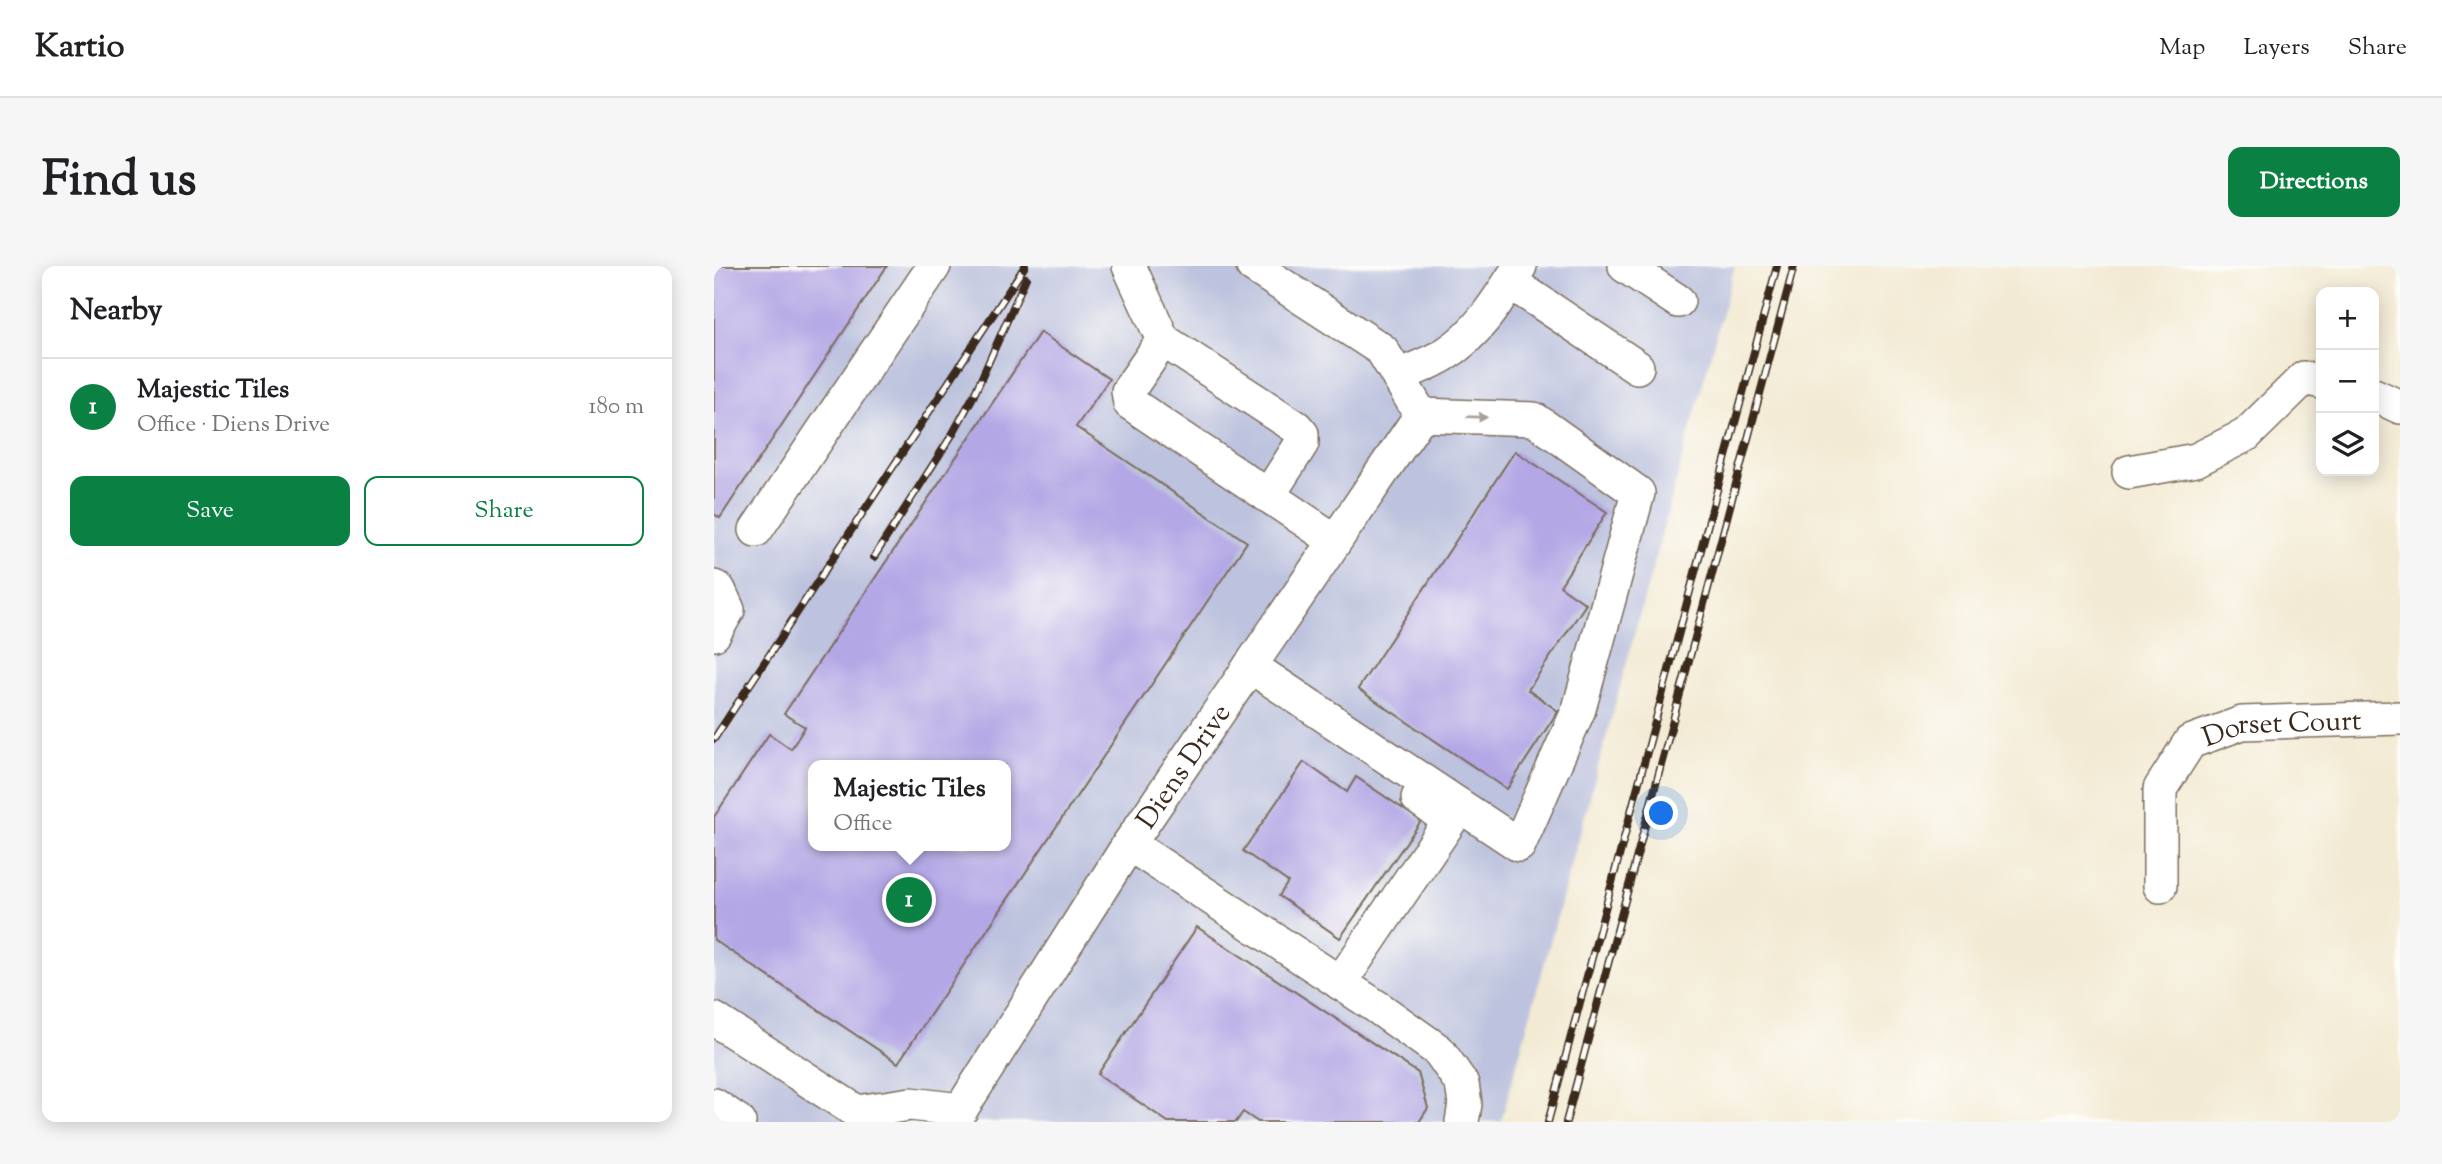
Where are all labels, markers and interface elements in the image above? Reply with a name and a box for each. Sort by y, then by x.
text: Kartio [35,24,125,72]
text: Map [2159,31,2205,65]
text: Layers [2243,31,2310,65]
text: Share [2348,31,2407,65]
text: Find us [42,147,196,217]
button: Directions [2228,147,2400,217]
map controls [2316,287,2379,476]
button: + [2316,287,2379,350]
text: Nearby [70,290,162,333]
button: − [2316,350,2379,413]
text: Majestic Tiles [137,372,289,409]
text: 1 [89,391,97,424]
text: 180 m [589,391,644,424]
text: Office · Diens Drive [137,409,330,442]
one-way arrow [1467,411,1489,422]
button: layers [2316,413,2379,476]
button: Save [70,476,350,546]
button: Share [364,476,644,546]
street label: Diens Drive [1128,696,1242,838]
street label: Dorset Court [2197,702,2362,759]
popup [808,760,1011,851]
text: Majestic Tiles [833,771,986,808]
your location [1644,796,1678,830]
text: Office [833,808,893,841]
pin: 1 [886,874,932,926]

